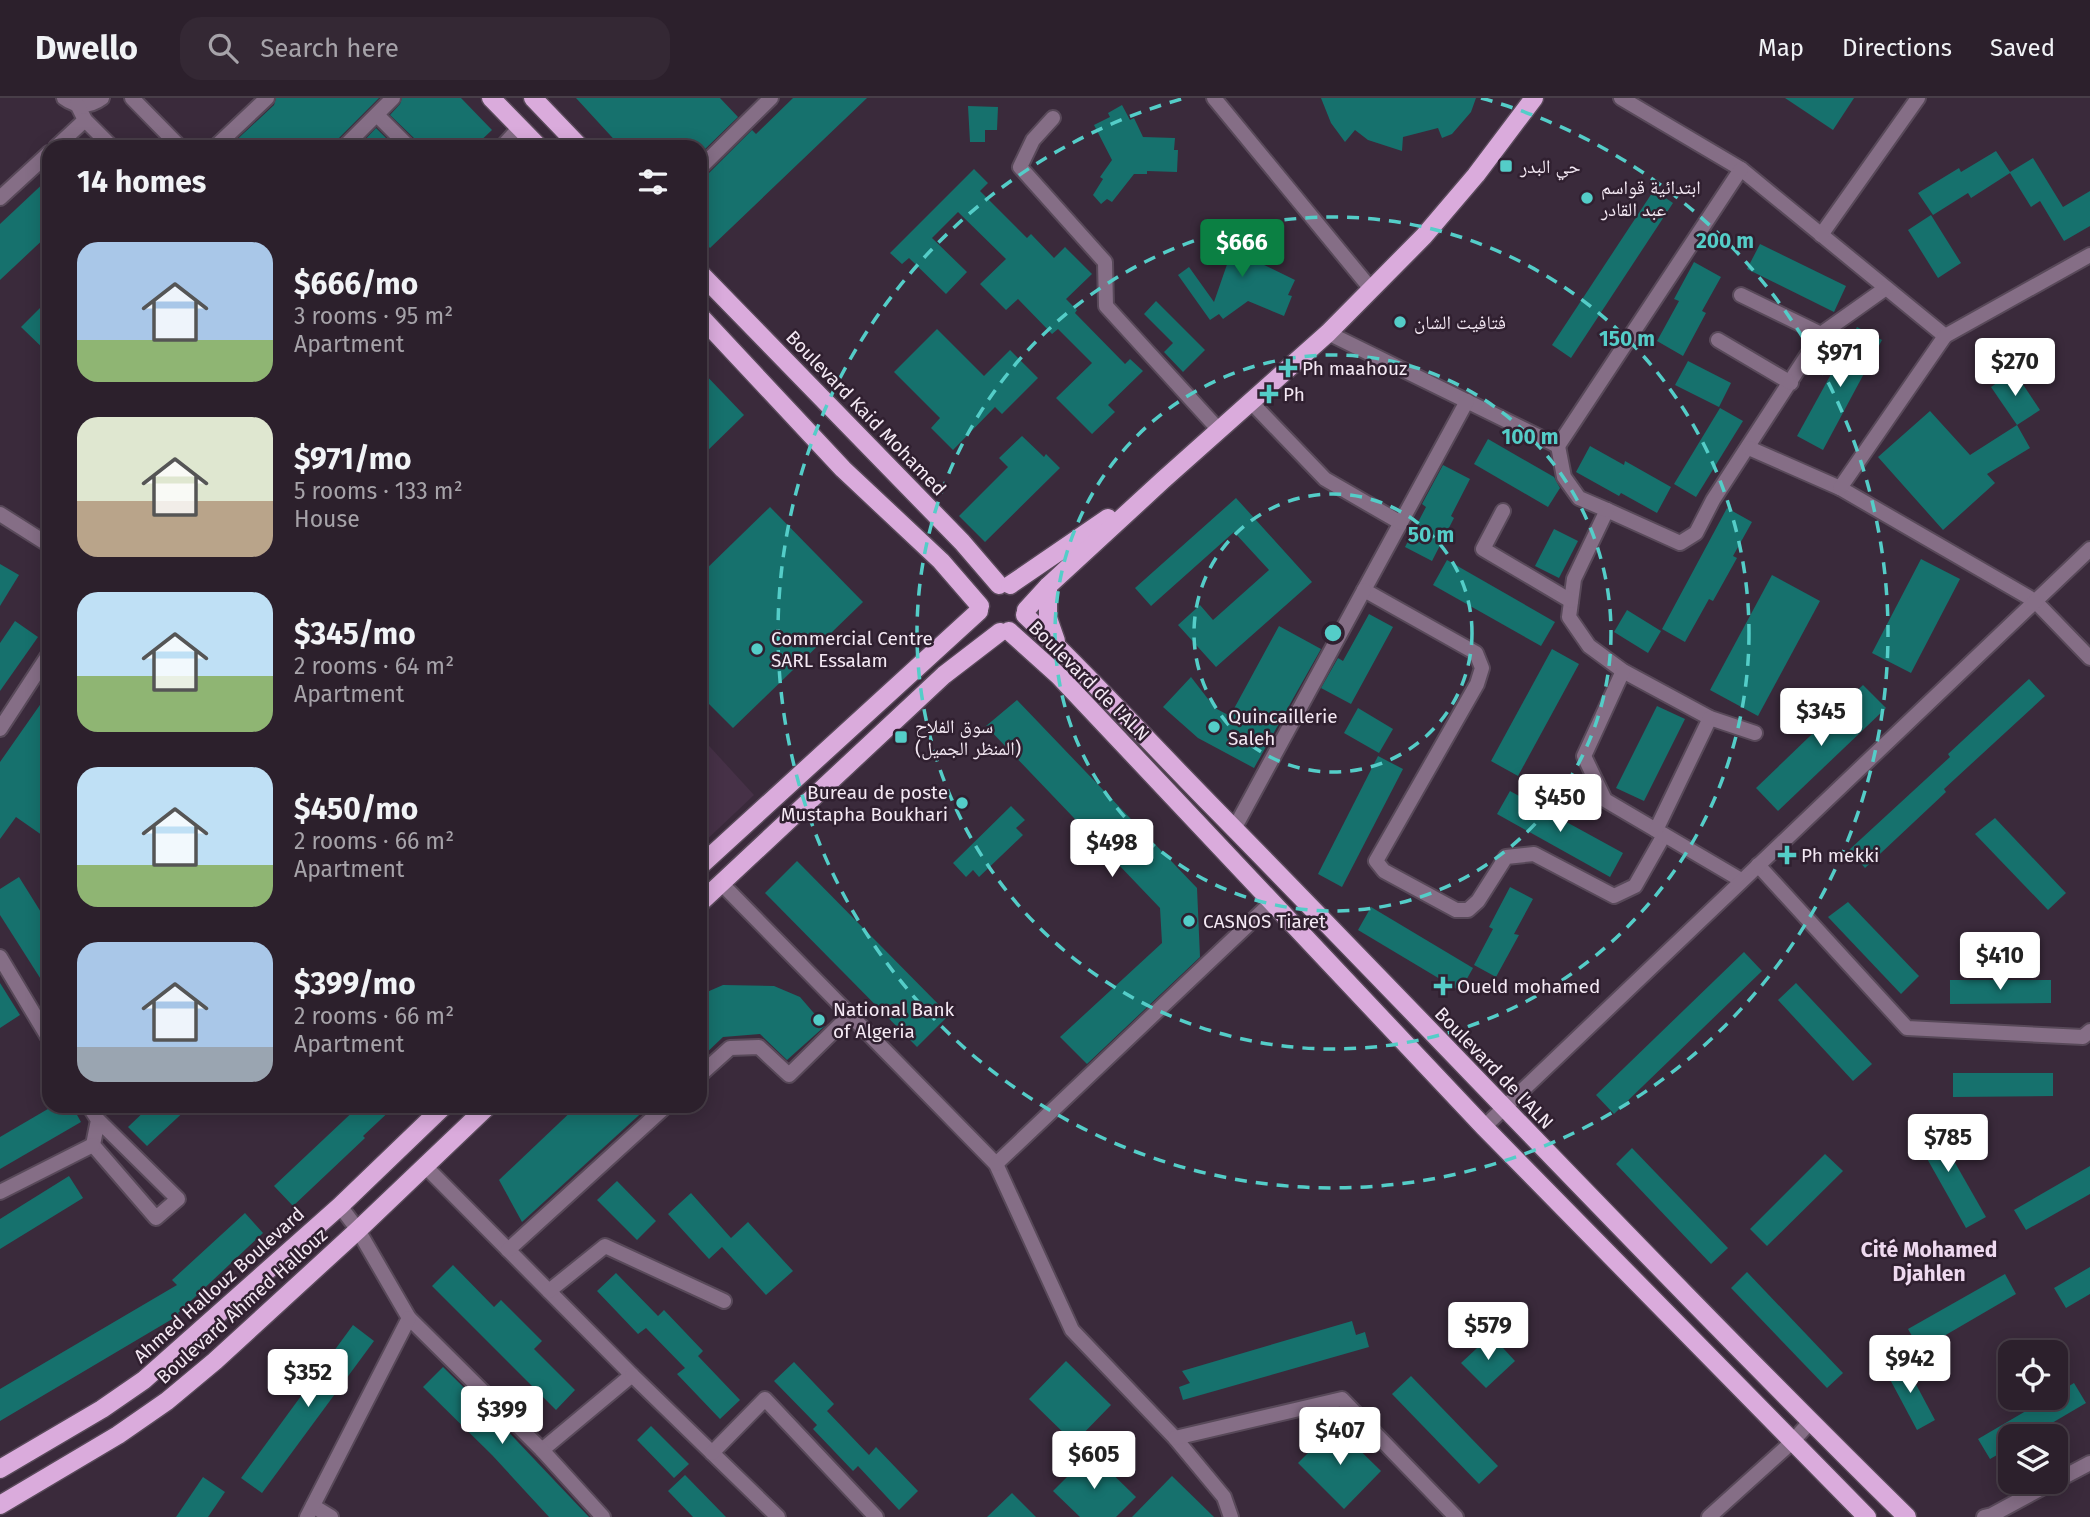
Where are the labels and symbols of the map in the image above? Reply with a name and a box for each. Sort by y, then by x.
place label: حي البدر [1519,155,1581,181]
marker: حي البدر [1498,158,1514,174]
place label: ابتدائية قواسم عبد القادر [1600,176,1701,221]
marker: ابتدائية قواسم عبد القادر [1579,190,1595,206]
pin: $666 [1201,220,1283,279]
text: 200 m [1696,228,1754,254]
place label: فتافيت الشان [1414,311,1506,334]
marker: فتافيت الشان [1392,314,1408,330]
street label: Boulevard Kaid Mohamed [781,326,951,500]
text: 150 m [1599,326,1655,352]
pin: $971 [1799,330,1881,389]
pin: $270 [1974,338,2056,398]
place label: Ph maahouz [1302,357,1407,380]
marker: Ph maahouz [1280,360,1296,376]
place label: Ph [1283,383,1305,406]
marker: Ph [1261,386,1277,402]
text: 100 m [1501,424,1559,450]
text: 50 m [1408,522,1454,548]
street label: Boulevard de l'ALN [1024,616,1154,746]
centre of rings [1321,621,1345,645]
place label: Commercial Centre SARL Essalam [771,627,933,672]
marker: Commercial Centre SARL Essalam [749,641,765,657]
pin: $345 [1780,688,1862,748]
place label: Quincaillerie Saleh [1228,705,1338,750]
place label: سوق الفلاح (المنظر الجميل) [915,715,1021,760]
marker: Quincaillerie Saleh [1206,719,1222,735]
marker: سوق الفلاح (المنظر الجميل) [893,729,909,745]
pin: $450 [1519,774,1601,834]
place label: Bureau de poste Mustapha Boukhari [781,781,948,826]
marker: Bureau de poste Mustapha Boukhari [954,795,970,811]
pin: $498 [1071,820,1153,879]
place label: Ph mekki [1801,844,1879,867]
marker: Ph mekki [1779,847,1795,863]
place label: CASNOS Tiaret [1203,910,1326,933]
marker: CASNOS Tiaret [1181,913,1197,929]
pin: $410 [1959,932,2041,992]
place label: Oueld mohamed [1457,975,1600,998]
marker: Oueld mohamed [1435,978,1451,994]
place label: National Bank of Algeria [833,998,955,1043]
street label: Boulevard de l'ALN [1430,1002,1558,1134]
marker: National Bank of Algeria [811,1012,827,1028]
pin: $785 [1907,1114,1989,1174]
street label: Ahmed Hallouz Boulevard [129,1202,309,1368]
street label: Boulevard Ahmed Hallouz [152,1223,332,1389]
district label: Cité Mohamed Djahlen [1861,1237,1997,1287]
pin: $579 [1447,1302,1529,1362]
pin: $942 [1869,1336,1951,1395]
pin: $352 [267,1350,349,1409]
pin: $399 [461,1386,543,1446]
pin: $407 [1299,1408,1381,1467]
pin: $605 [1053,1432,1135,1491]

